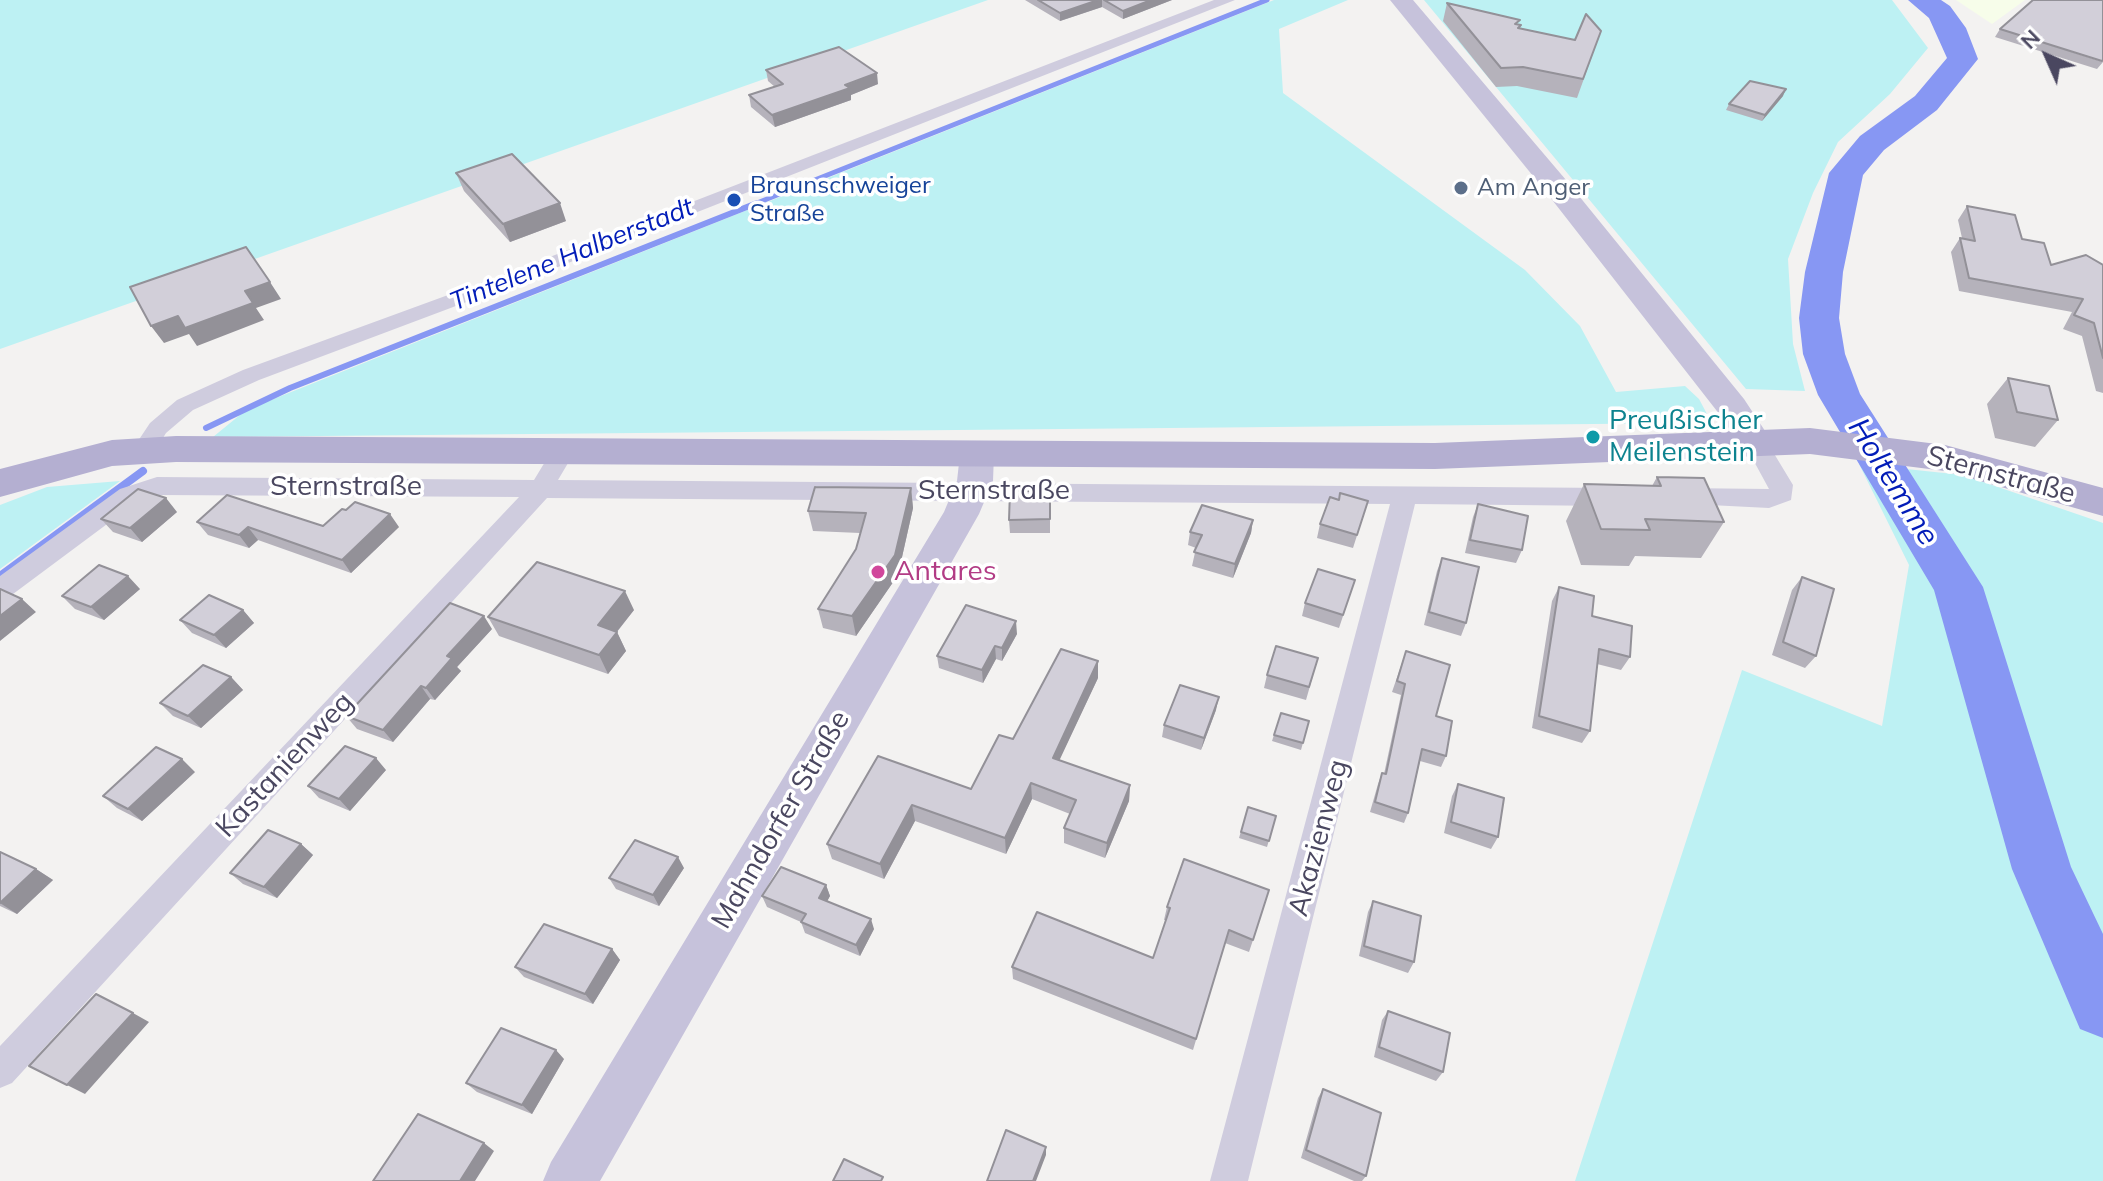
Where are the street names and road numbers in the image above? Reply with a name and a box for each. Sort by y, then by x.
street label: Sternstraße [1923,439,2079,511]
street label: Sternstraße [270,470,422,504]
street label: Sternstraße [918,474,1070,508]
street label: Kastanienweg [209,686,361,844]
street label: Mahndorfer Straße [705,705,857,935]
street label: Akazienweg [1282,756,1356,920]

